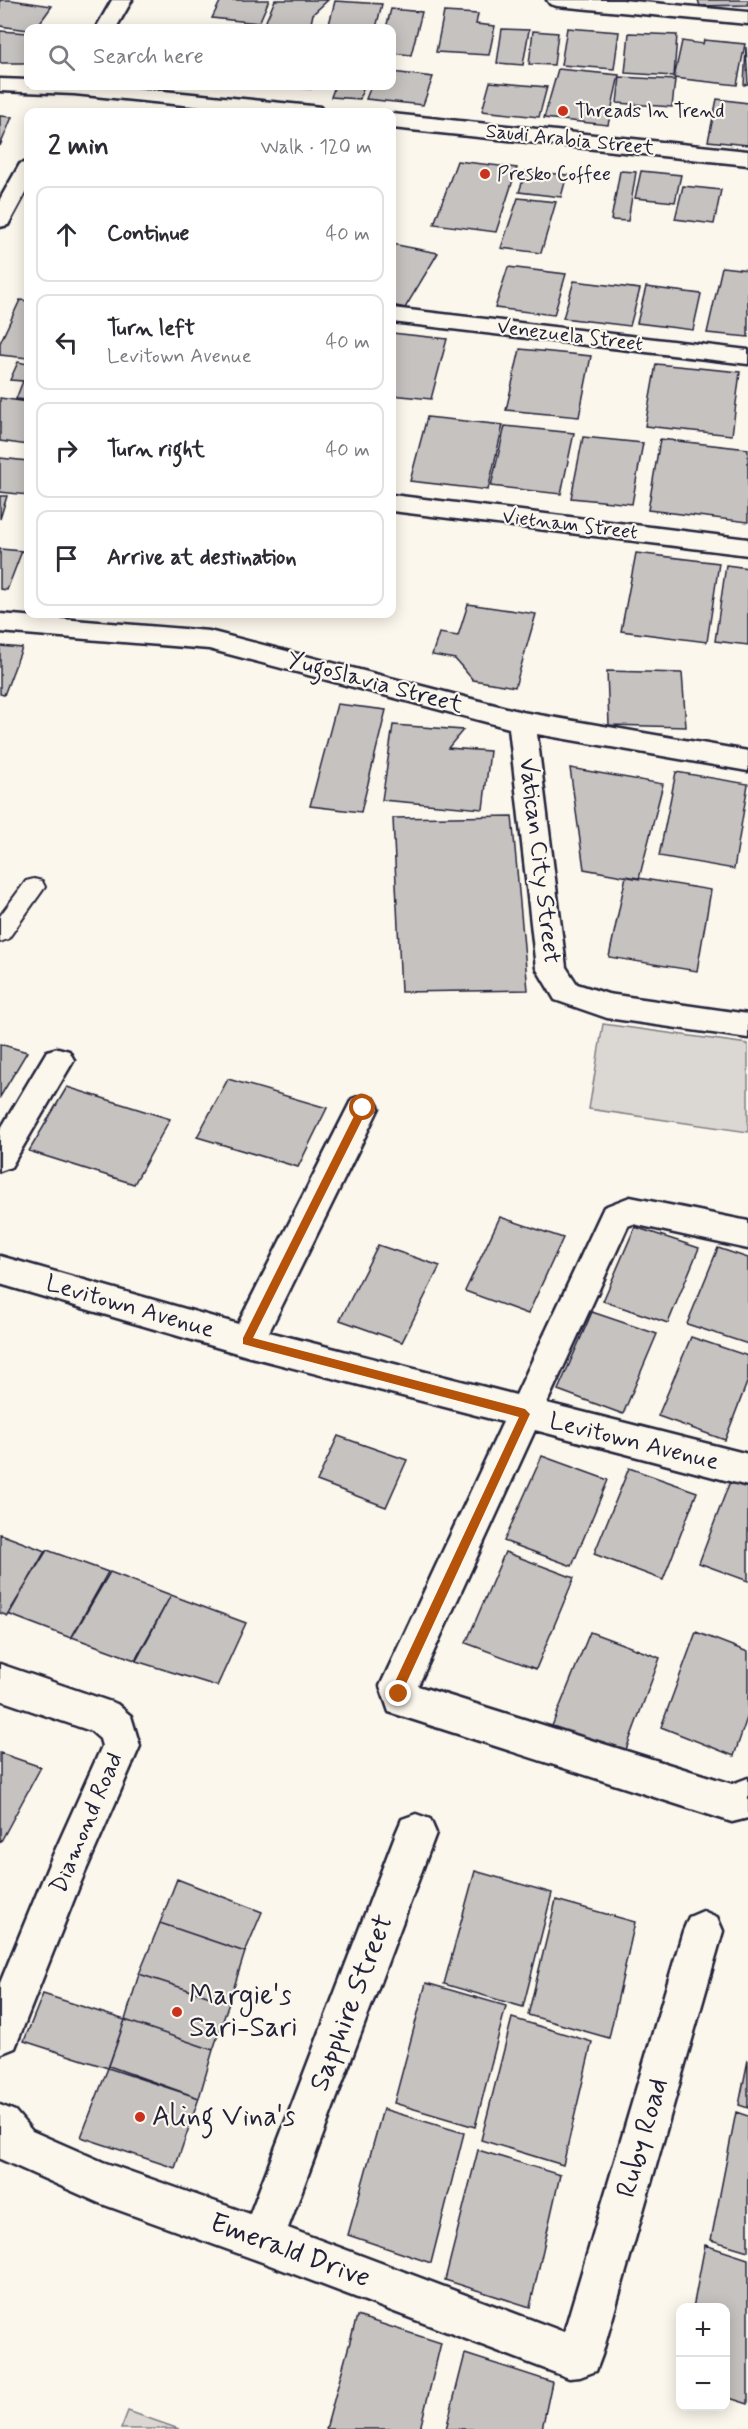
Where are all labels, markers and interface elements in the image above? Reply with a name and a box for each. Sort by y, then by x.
search box [24,24,396,90]
icon: search [45,41,78,74]
text: Search here [93,43,204,71]
place label: Threads In Trend [575,98,724,125]
marker: Threads In Trend [556,104,570,118]
street label: Saudi Arabia Street [484,118,656,162]
text: 2 min [48,130,109,164]
text: Walk · 120 m [261,134,372,161]
place label: Presko Coffee [497,161,611,188]
marker: Presko Coffee [478,167,492,181]
icon: ahead [50,218,83,251]
text: Continue [107,220,189,248]
text: 40 m [326,221,370,248]
street label: Venezuela Street [495,314,645,358]
text: Turn left [107,315,195,343]
icon: left [50,326,83,359]
text: 40 m [326,329,370,356]
text: Levitown Avenue [107,343,252,370]
icon: right [50,434,83,467]
text: Turn right [107,436,205,464]
text: 40 m [326,437,370,464]
street label: Vietnam Street [501,503,639,547]
icon: arrive [50,542,83,575]
text: Arrive at destination [107,544,297,572]
street label: Yugoslavia Street [283,645,466,724]
street label: Vatican City Street [511,756,567,966]
route start [349,1094,375,1120]
street label: Levitown Avenue [42,1268,218,1346]
street label: Levitown Avenue [546,1406,722,1478]
route end [385,1680,411,1706]
street label: Diamond Road [43,1748,131,1898]
street label: Sapphire Street [301,1909,403,2097]
place label: Margie's Sari-Sari [189,1978,298,2047]
marker: Margie's Sari-Sari [170,2005,184,2019]
street label: Ruby Road [608,2074,678,2202]
place label: Aling Vina's [152,2099,295,2139]
marker: Aling Vina's [133,2110,147,2124]
street label: Emerald Drive [205,2205,375,2297]
map controls [676,2303,730,2411]
button: + [676,2303,730,2357]
button: − [676,2357,730,2411]

